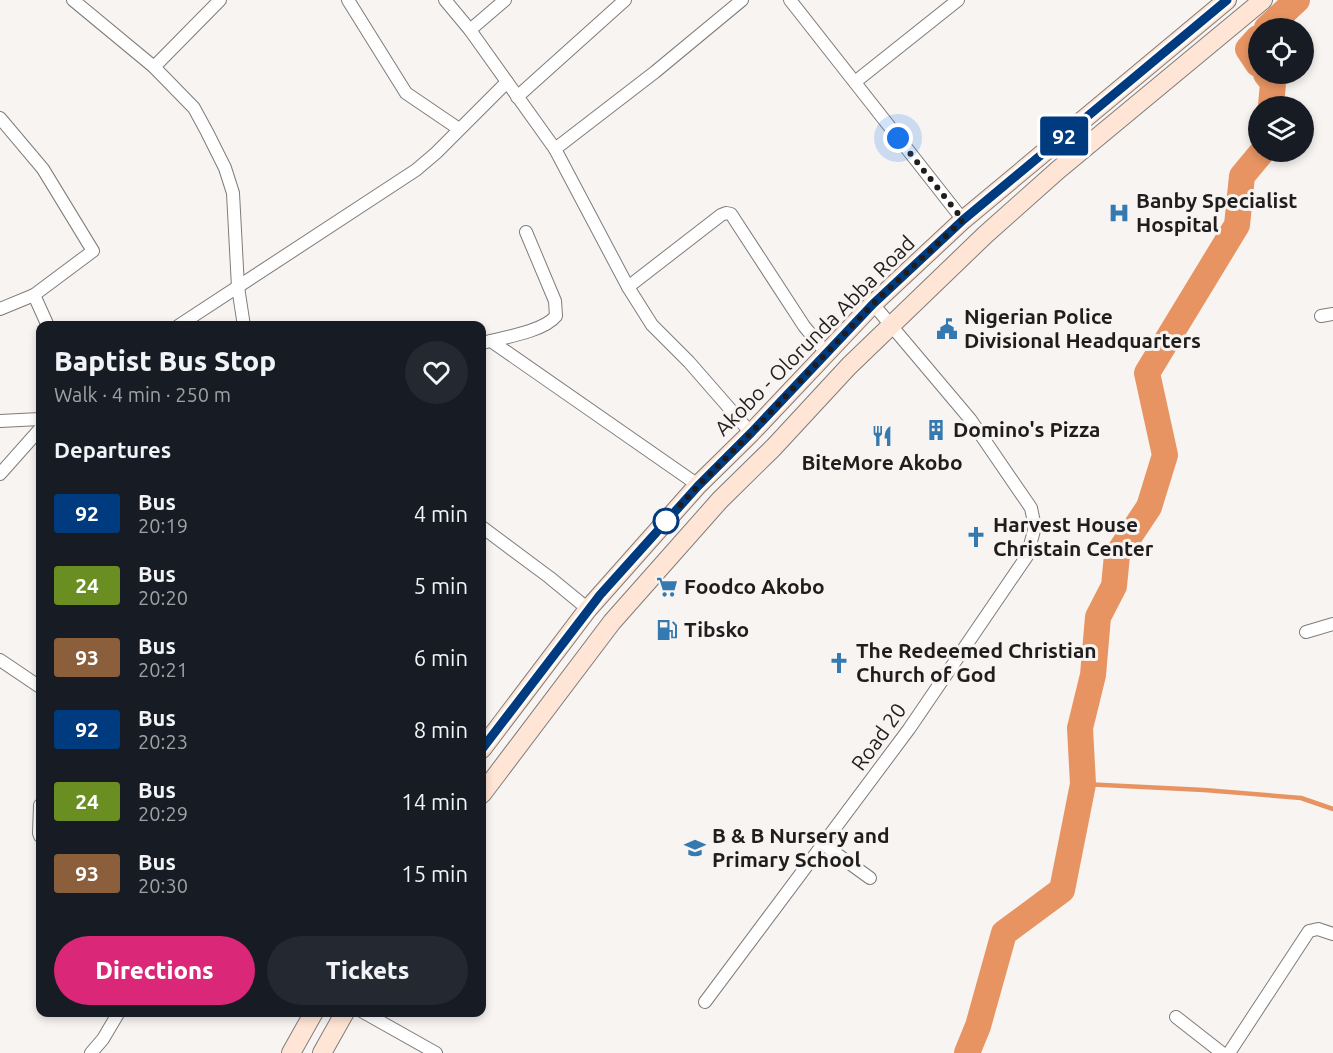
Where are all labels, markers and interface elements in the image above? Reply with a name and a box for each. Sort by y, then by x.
map controls [1248,18,1314,162]
button: locate [1248,18,1314,84]
button: layers [1248,96,1314,162]
line badge: 92 [1037,116,1091,156]
your location [883,123,913,153]
text: 92 [1052,124,1076,148]
place label: Banby Specialist Hospital [1136,188,1297,236]
hospital icon: Banby Specialist Hospital [1107,201,1131,225]
street label: Akobo - Olorunda Abba Road [709,230,919,440]
place label: Nigerian Police Divisional Headquarters [964,304,1201,352]
public building icon: Nigerian Police Divisional Headquarters [935,317,959,341]
button: heart [405,341,468,404]
text: Baptist Bus Stop [54,345,276,376]
text: Walk · 4 min · 250 m [54,383,231,406]
place label: Domino's Pizza [953,417,1100,441]
building icon: Domino's Pizza [924,418,948,442]
restaurant icon: BiteMore Akobo [870,424,894,448]
text: Departures [54,437,171,462]
place label: BiteMore Akobo [801,450,963,474]
text: Bus [138,489,176,514]
text: 92 [75,501,99,525]
text: 4 min [414,501,468,526]
unlabelled marker [653,508,679,534]
place label: Harvest House Christain Center [993,512,1154,560]
text: 20:19 [138,514,188,537]
church icon: Harvest House Christain Center [964,525,988,549]
text: Bus [138,561,176,586]
text: 24 [75,573,99,597]
text: 5 min [414,573,468,598]
place label: Foodco Akobo [684,574,825,598]
supermarket icon: Foodco Akobo [655,575,679,599]
text: 20:20 [138,586,188,609]
place label: Tibsko [684,617,749,641]
fuel station icon: Tibsko [655,618,679,642]
text: Bus [138,633,176,658]
place label: The Redeemed Christian Church of God [856,638,1097,686]
text: 93 [75,645,99,669]
text: 6 min [414,645,468,670]
church icon: The Redeemed Christian Church of God [827,651,851,675]
text: 20:21 [138,658,188,681]
street label: Road 20 [846,698,911,775]
text: Bus [138,705,176,730]
text: 92 [75,717,99,741]
text: 8 min [414,717,468,742]
text: 20:23 [138,730,188,753]
text: Bus [138,777,176,802]
text: 24 [75,789,99,813]
text: 14 min [401,789,468,814]
text: 20:29 [138,802,188,825]
place label: B & B Nursery and Primary School [712,823,890,871]
school or university icon: B & B Nursery and Primary School [683,836,707,860]
text: Bus [138,849,176,874]
text: 93 [75,861,99,885]
text: 15 min [401,861,468,886]
text: 20:30 [138,874,188,897]
button: Directions [54,936,255,1005]
button: Tickets [267,936,468,1005]

